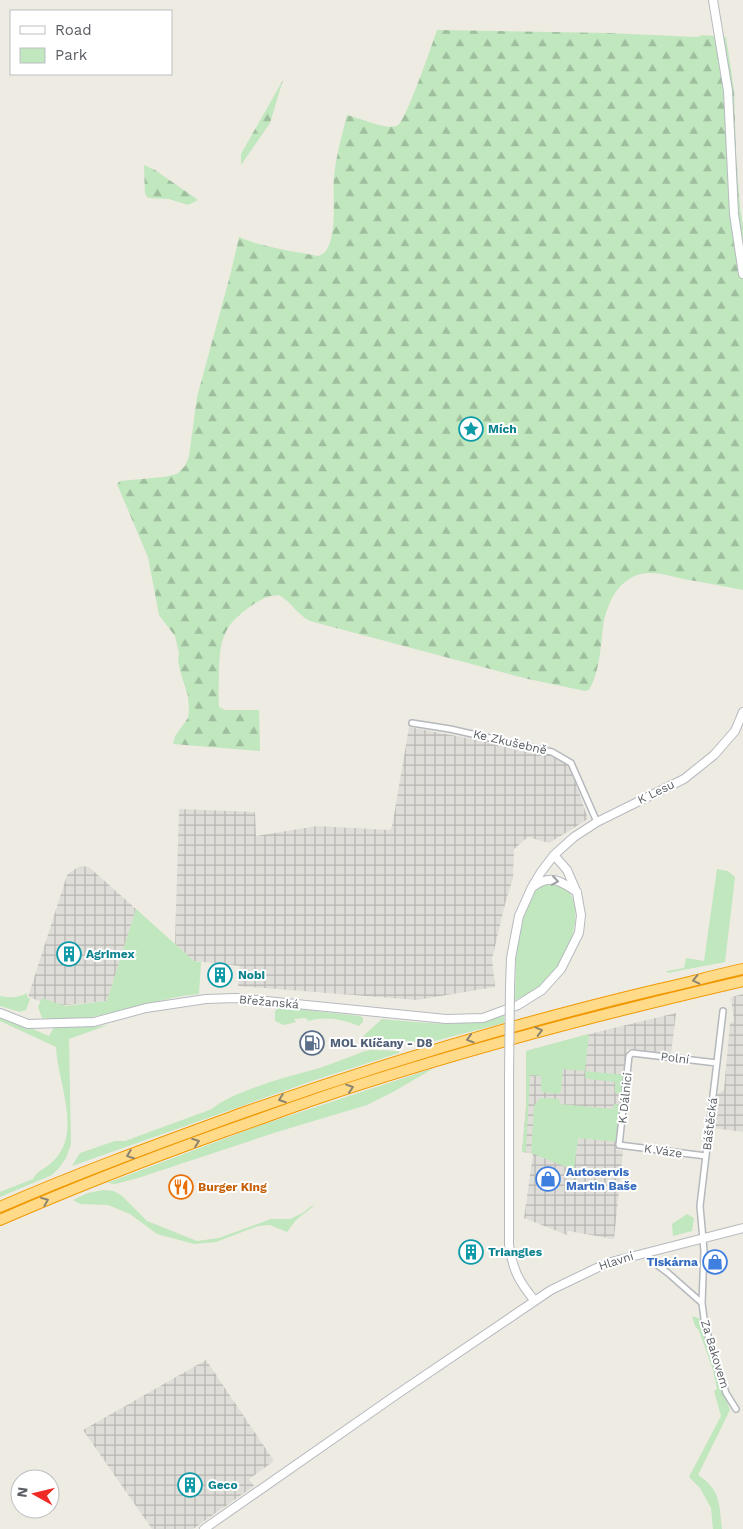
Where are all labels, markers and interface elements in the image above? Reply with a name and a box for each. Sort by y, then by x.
legend [10,10,172,75]
text: Road [55,21,92,39]
text: Park [55,46,88,64]
place icon: Mích [458,416,484,442]
place label: Mích [488,422,517,436]
street label: Ke Zkušebně [472,727,548,757]
street label: K Lesu [635,777,677,807]
one-way arrow [551,876,560,886]
building icon: Agrimex [56,941,82,967]
place label: Agrimex [86,947,135,961]
building icon: Nobi [207,962,233,988]
place label: Nobi [238,968,265,982]
one-way arrow [691,974,700,985]
street label: Břežanská [239,992,300,1012]
one-way arrow [534,1027,542,1037]
fuel station icon: MOL Klíčany - D8 [299,1030,325,1056]
one-way arrow [467,1033,475,1043]
place label: MOL Klíčany - D8 [330,1036,433,1050]
street label: Polní [660,1049,690,1067]
street label: K Dálnici [615,1072,635,1124]
one-way arrow [345,1084,353,1094]
one-way arrow [279,1093,287,1103]
street label: Báštěcká [700,1097,720,1151]
one-way arrow [192,1138,200,1148]
street label: K Váze [643,1141,683,1161]
one-way arrow [126,1148,135,1159]
place label: Autoservis Martin Baše [566,1165,637,1193]
shop icon: Autoservis Martin Baše [535,1166,561,1192]
restaurant icon: Burger King [168,1174,194,1200]
place label: Burger King [198,1180,267,1194]
one-way arrow [40,1196,49,1207]
building icon: Triangles [458,1239,484,1265]
place label: Triangles [488,1245,543,1259]
street label: Hlavní [597,1249,635,1273]
shop icon: Tiskárna [702,1249,728,1275]
place label: Tiskárna [647,1255,698,1269]
street label: Za Bakovem [698,1318,732,1390]
north arrow [10,1469,60,1519]
building icon: Geco [177,1472,203,1498]
place label: Geco [208,1478,238,1492]
text: N [13,1486,31,1498]

